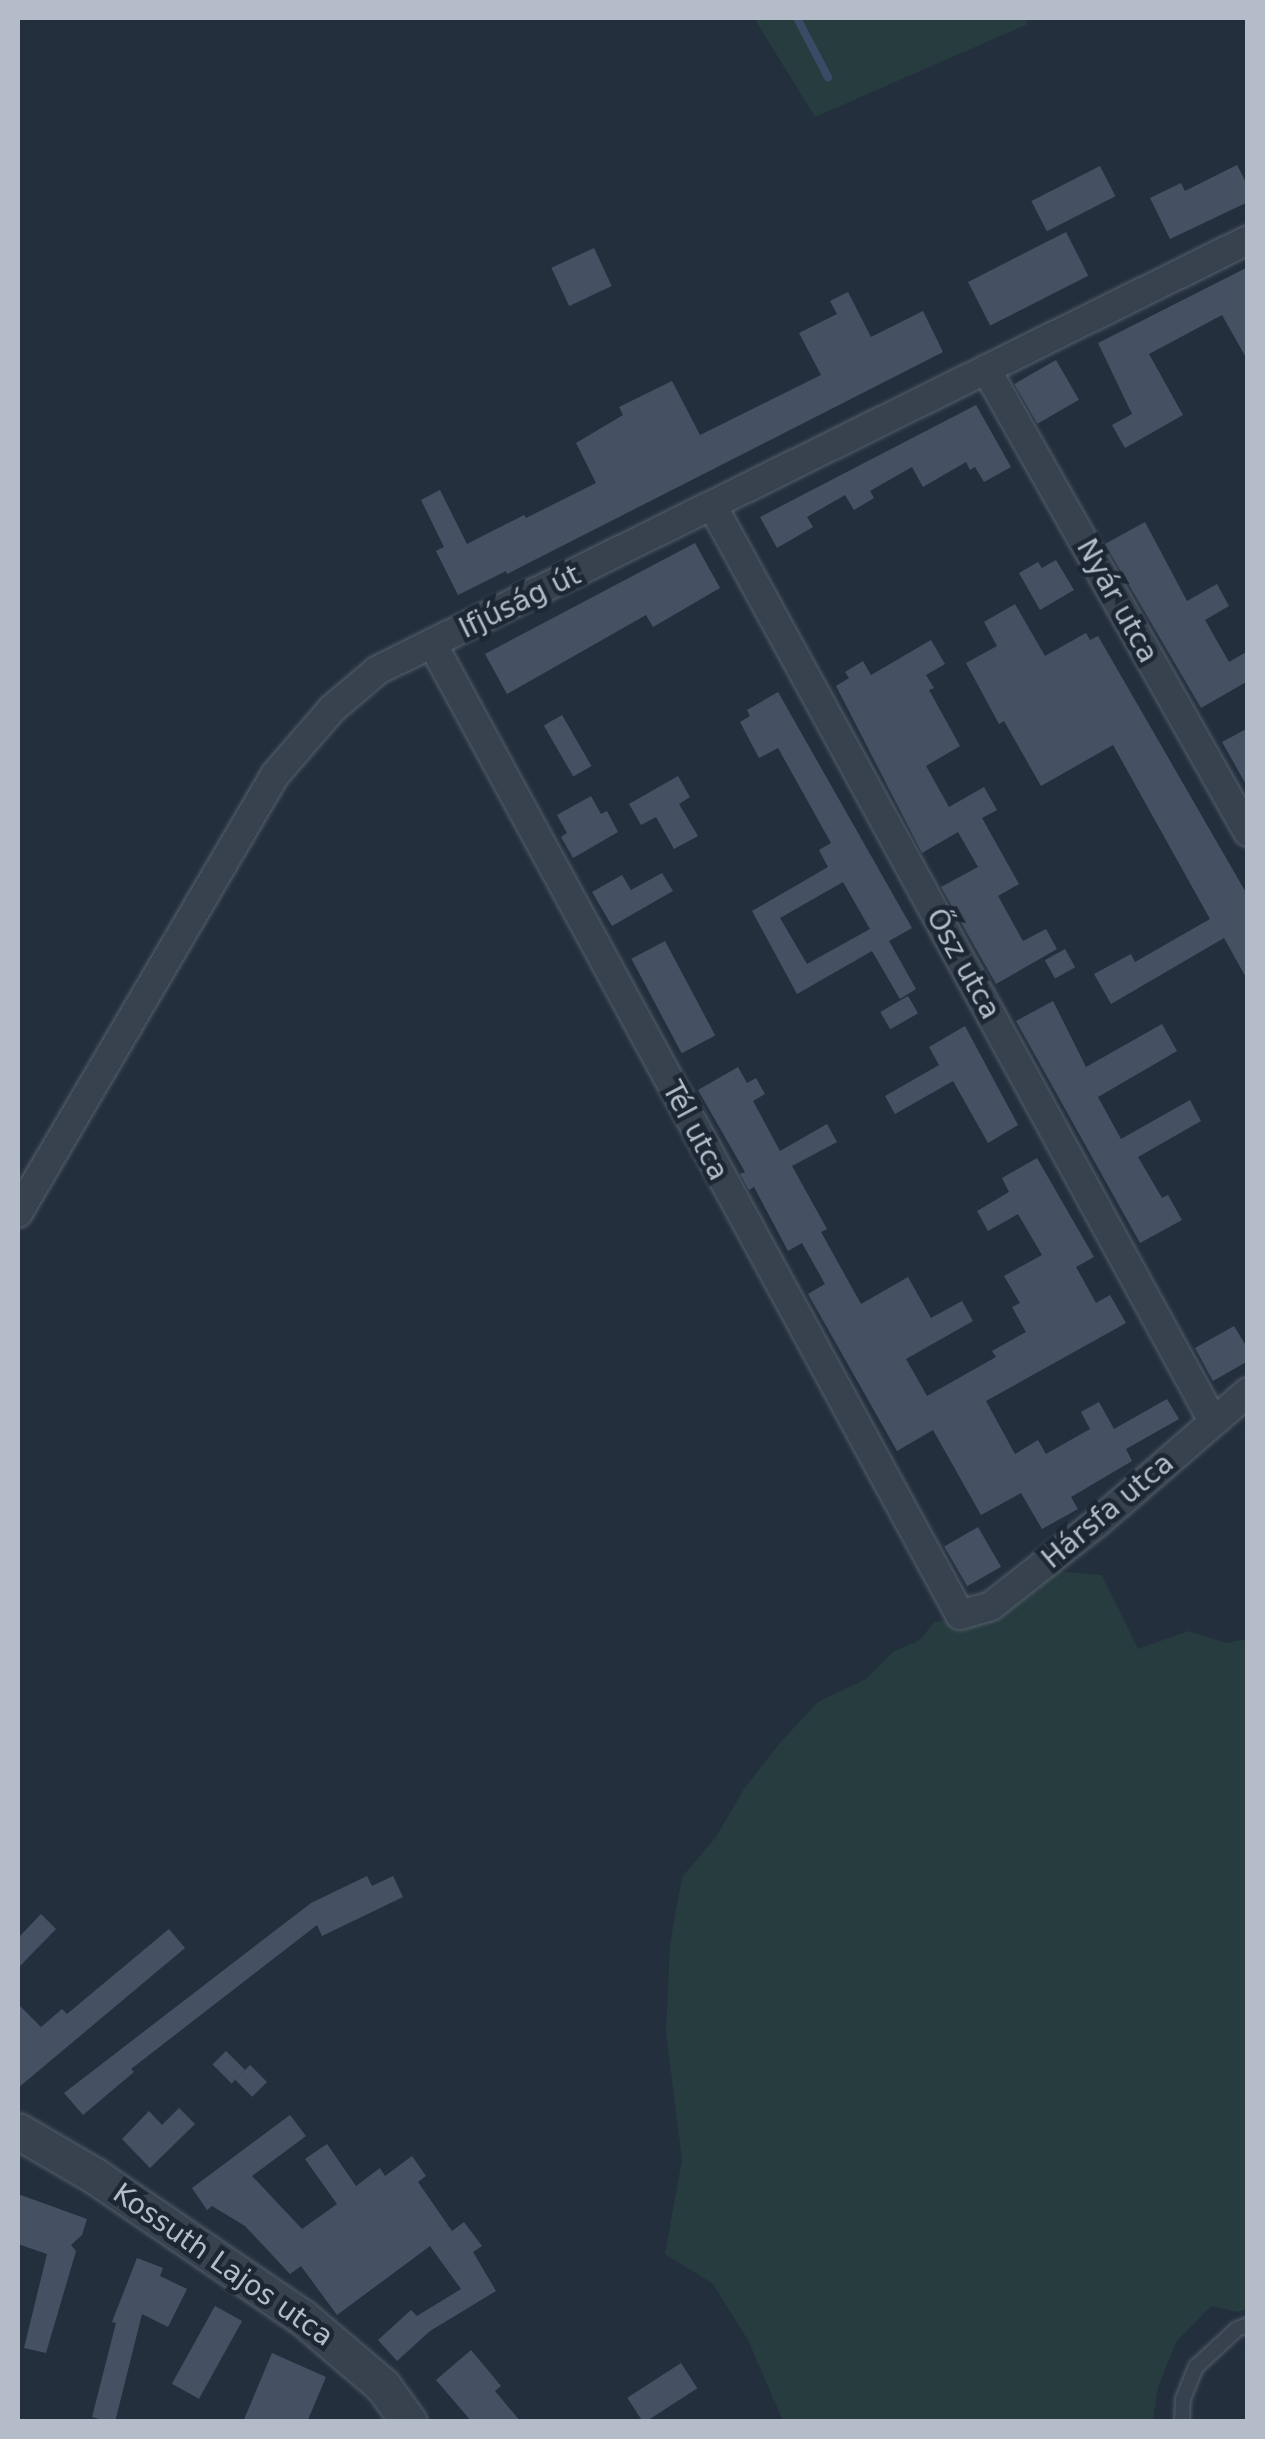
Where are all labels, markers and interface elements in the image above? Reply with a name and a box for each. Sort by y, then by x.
street label: Nyár utca [1069,533,1165,669]
street label: Ifjúság út [454,558,586,646]
street label: Ősz utca [919,903,1007,1025]
street label: Tél utca [655,1076,735,1186]
street label: Hársfa utca [1035,1446,1181,1576]
street label: Kossuth Lajos utca [106,2176,340,2354]

